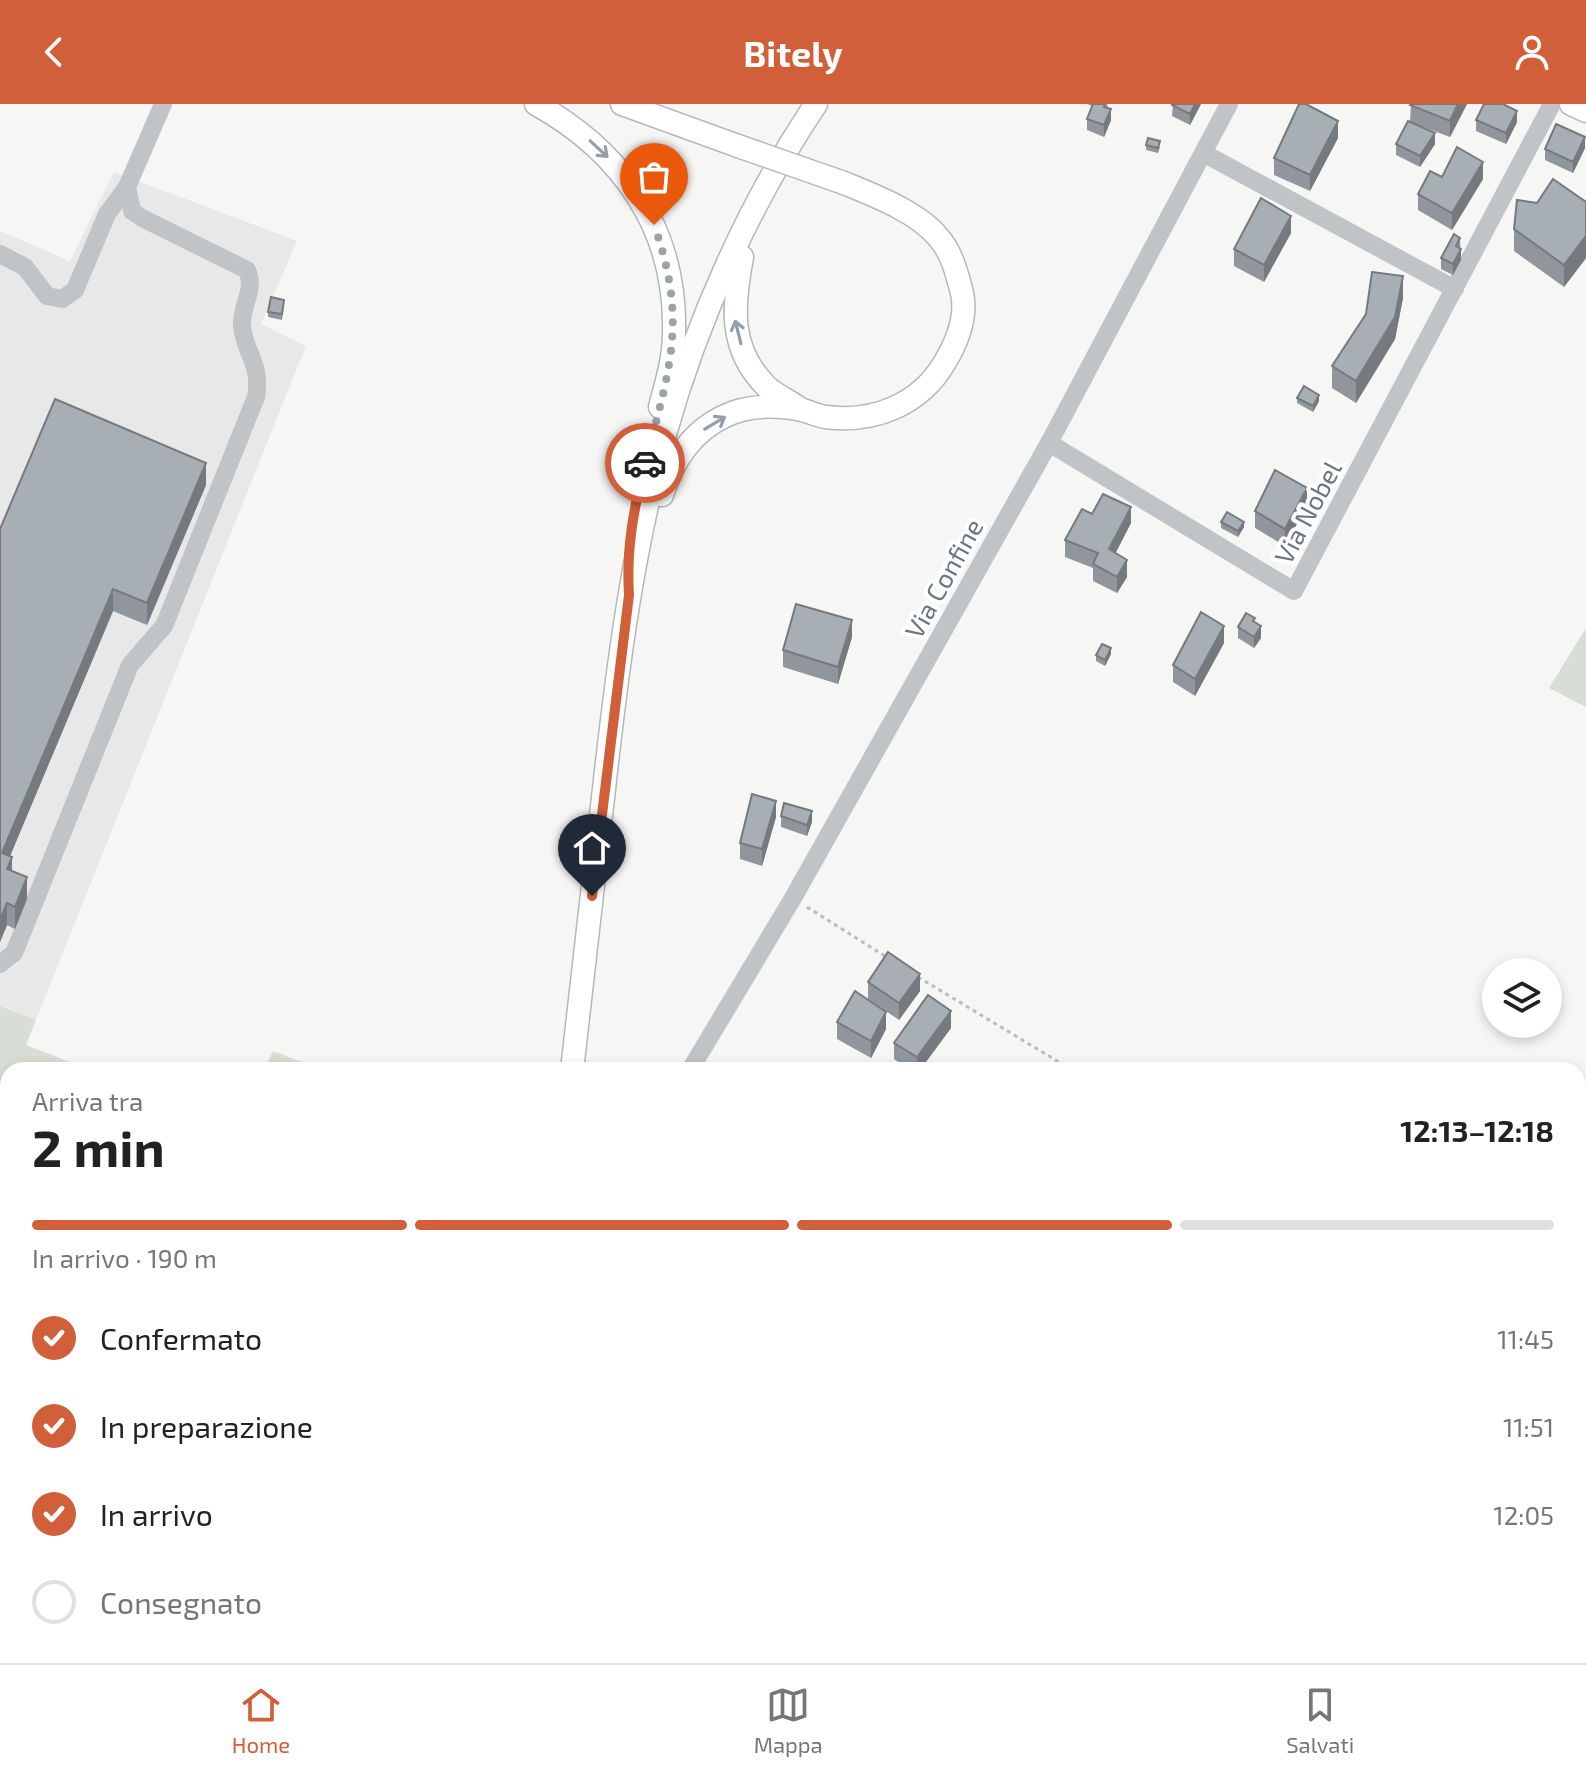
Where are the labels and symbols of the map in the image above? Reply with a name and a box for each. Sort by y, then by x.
one-way arrow [589,139,608,158]
pin [620,143,688,225]
one-way arrow [730,320,745,346]
one-way arrow [703,414,726,430]
courier [605,423,685,503]
street label: Via Nobel [1267,455,1347,569]
street label: Via Confine [897,513,989,643]
pin [558,814,626,896]

